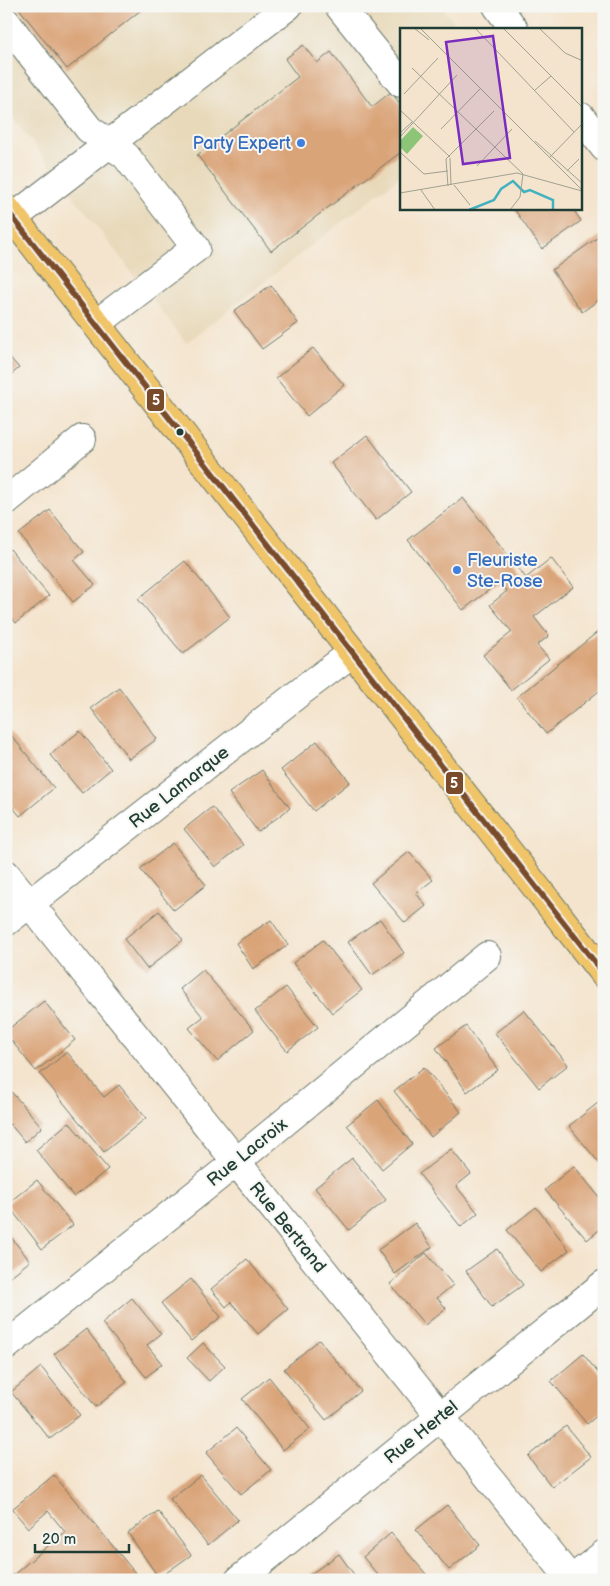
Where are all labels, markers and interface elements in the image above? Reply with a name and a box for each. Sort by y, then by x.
inset map [400,28,582,210]
place label: Party Expert [193,133,291,154]
marker: Party Expert [295,137,307,149]
line badge: 5 [146,388,165,412]
text: 5 [152,392,160,409]
unlabelled marker [175,427,185,437]
place label: Fleuriste Ste-Rose [467,550,543,592]
marker: Fleuriste Ste-Rose [451,564,463,576]
street label: Rue Lamarque [125,742,234,833]
line badge: 5 [445,771,464,795]
text: 5 [450,775,458,792]
street label: Rue Lacroix [203,1113,292,1191]
street label: Rue Bertrand [245,1178,331,1277]
street label: Rue Hertel [380,1396,462,1468]
scale bar [35,1521,129,1553]
text: 20 m [42,1530,76,1549]

